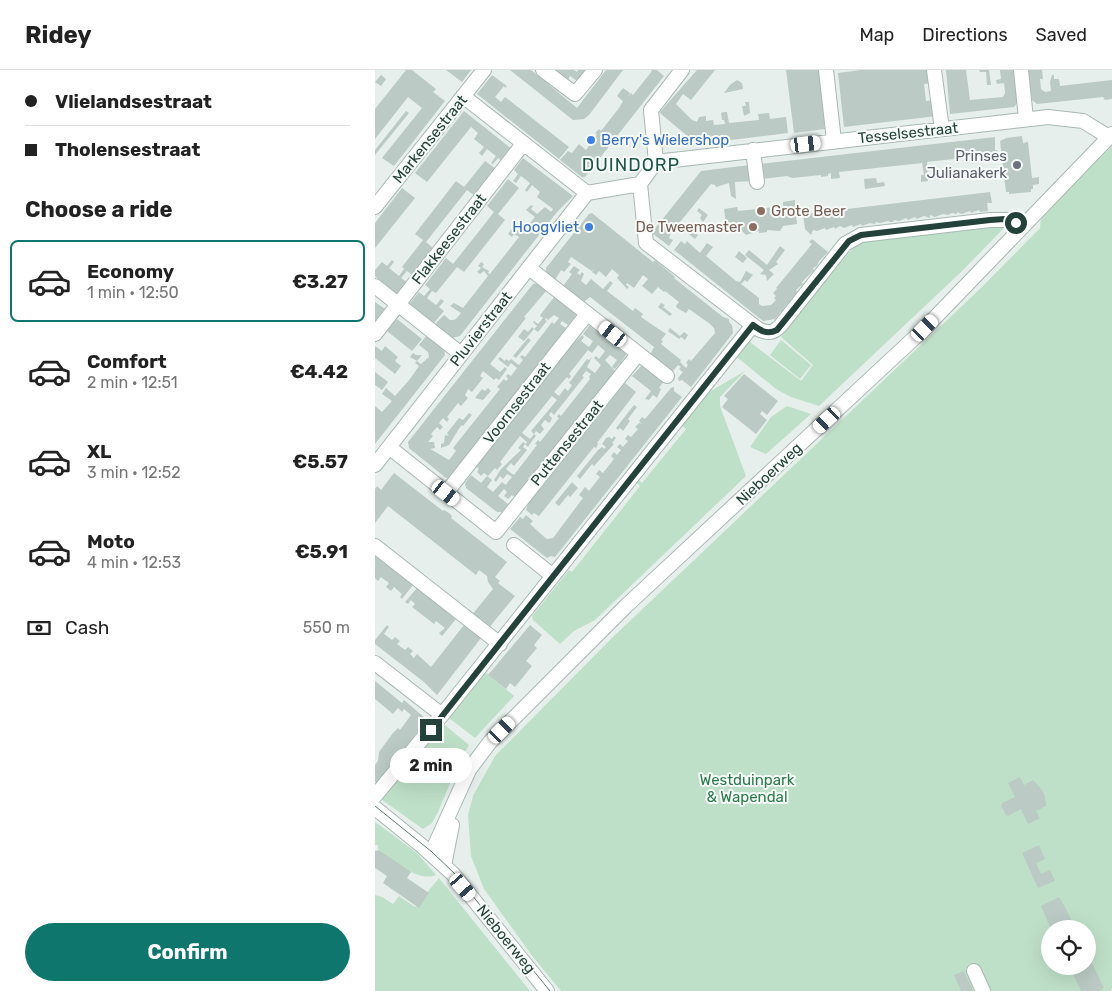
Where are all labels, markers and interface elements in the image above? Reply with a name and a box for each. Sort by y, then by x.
text: Ridey [25,21,92,49]
text: Map [859,24,894,46]
text: Directions [922,24,1008,46]
text: Saved [1036,24,1087,46]
text: Vlielandsestraat [55,90,212,113]
street label: Markensestraat [389,91,471,187]
street label: Tesselsestraat [857,119,959,147]
place label: Berry's Wielershop [601,131,729,149]
marker: Berry's Wielershop [585,134,597,146]
car [790,135,821,153]
text: Tholensestraat [55,138,200,161]
place label: Prinses Julianakerk [926,147,1007,182]
district label: DUINDORP [582,154,680,176]
marker: Prinses Julianakerk [1011,159,1023,171]
street label: Flakkeesestraat [408,190,490,288]
text: Choose a ride [25,196,172,223]
place label: Grote Beer [771,202,846,220]
marker: Grote Beer [755,205,767,217]
route start [1005,212,1027,234]
place label: Hoogvliet [512,218,579,236]
place label: De Tweemaster [636,218,743,236]
marker: Hoogvliet [583,221,595,233]
marker: De Tweemaster [747,221,759,233]
icon: car [27,259,72,304]
text: Economy [87,260,174,283]
text: €3.27 [292,270,348,293]
text: 1 min · 12:50 [87,283,179,302]
street label: Pluvierstraat [446,288,516,370]
car [909,312,940,344]
car [596,319,629,349]
icon: car [27,349,72,394]
text: Comfort [87,350,167,373]
street label: Voornsestraat [480,359,555,447]
text: €4.42 [290,360,348,383]
text: 2 min · 12:51 [87,373,178,392]
street label: Puttensestraat [527,396,607,490]
car [810,404,843,436]
icon: car [27,439,72,484]
street label: Nieboerweg [732,439,806,509]
text: XL [87,440,111,463]
text: €5.57 [292,450,348,473]
text: 3 min · 12:52 [87,463,181,482]
car [429,478,462,508]
icon: car [27,529,72,574]
text: Moto [87,530,135,553]
text: €5.91 [295,540,348,563]
text: 4 min · 12:53 [87,553,181,572]
icon: cash [25,614,53,642]
text: Cash [65,616,109,639]
text: 550 m [303,618,350,637]
car [486,714,517,746]
route end [420,719,442,741]
callout: 2 min [390,748,472,782]
text: 2 min [409,756,453,775]
park label: Westduinpark & Wapendal [700,771,795,806]
car [447,871,478,903]
street label: Nieboerweg [473,901,539,977]
map controls [1041,920,1096,975]
button: locate [1041,920,1096,975]
button: Confirm [25,923,350,981]

